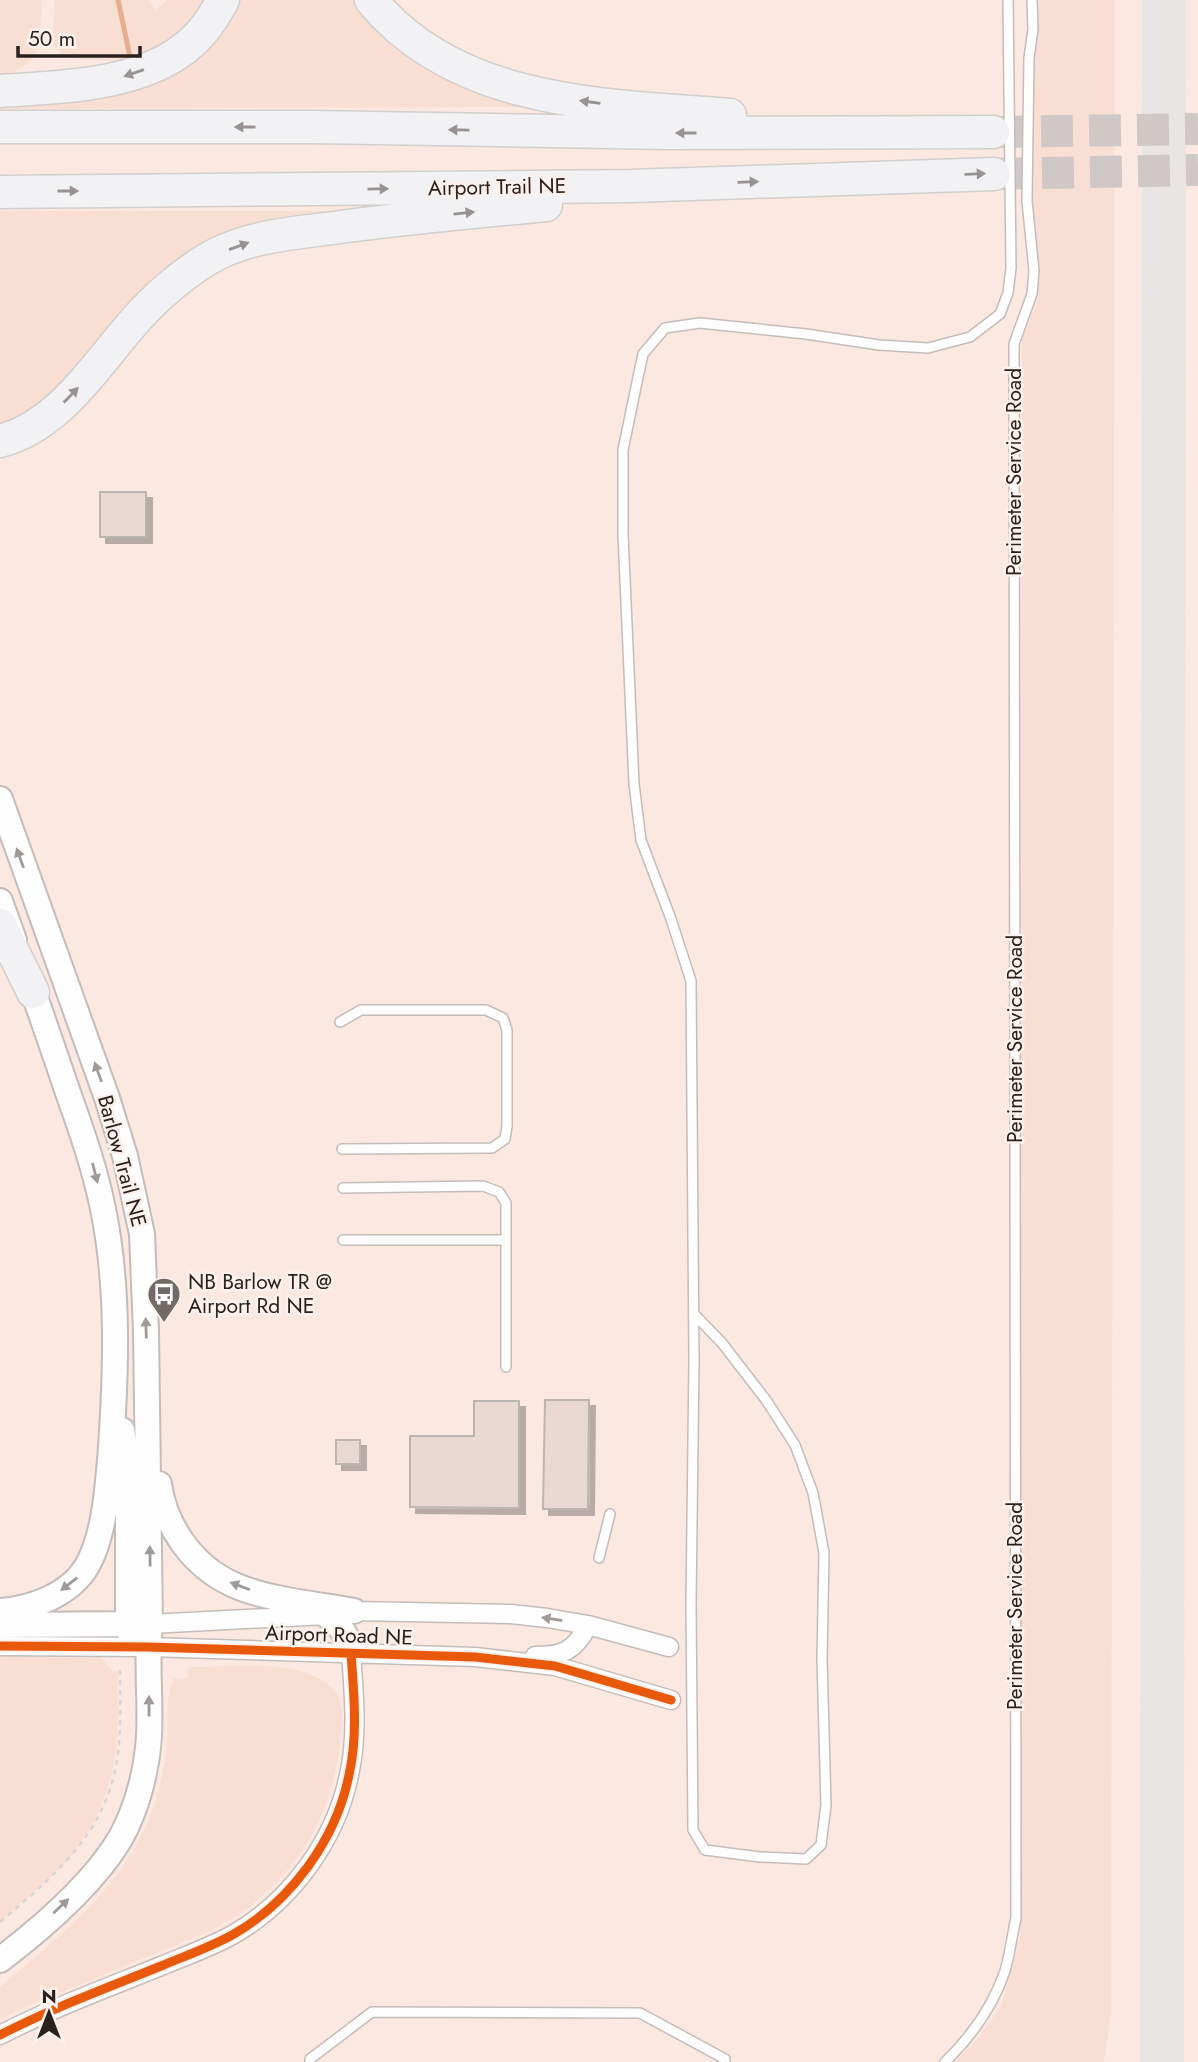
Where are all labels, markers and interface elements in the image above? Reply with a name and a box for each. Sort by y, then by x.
scale bar [18,14,140,58]
text: 50 m [28,24,75,54]
one-way arrow [123,68,144,79]
one-way arrow [579,97,601,108]
one-way arrow [233,121,255,133]
one-way arrow [448,124,470,136]
one-way arrow [675,127,697,139]
one-way arrow [965,169,987,180]
street label: Airport Trail NE [428,171,566,203]
one-way arrow [737,176,759,187]
one-way arrow [367,183,389,195]
one-way arrow [57,185,79,197]
one-way arrow [453,208,475,219]
one-way arrow [228,240,249,251]
street label: Perimeter Service Road [999,368,1029,576]
one-way arrow [63,387,79,404]
one-way arrow [14,848,25,869]
street label: Perimeter Service Road [1000,935,1030,1143]
one-way arrow [92,1061,103,1082]
street label: Barlow Trail NE [90,1092,154,1230]
one-way arrow [90,1162,101,1184]
place label: NB Barlow TR @ Airport Rd NE [188,1267,332,1321]
bus stop icon: NB Barlow TR @ Airport Rd NE [145,1275,183,1324]
one-way arrow [141,1317,152,1339]
street label: Perimeter Service Road [1000,1502,1030,1710]
one-way arrow [144,1545,155,1567]
one-way arrow [60,1576,78,1591]
one-way arrow [229,1581,250,1592]
one-way arrow [541,1613,563,1624]
street label: Airport Road NE [265,1617,413,1653]
one-way arrow [143,1695,155,1717]
one-way arrow [52,1899,69,1915]
north arrow [14,1978,84,2048]
text: N [41,1983,57,2010]

